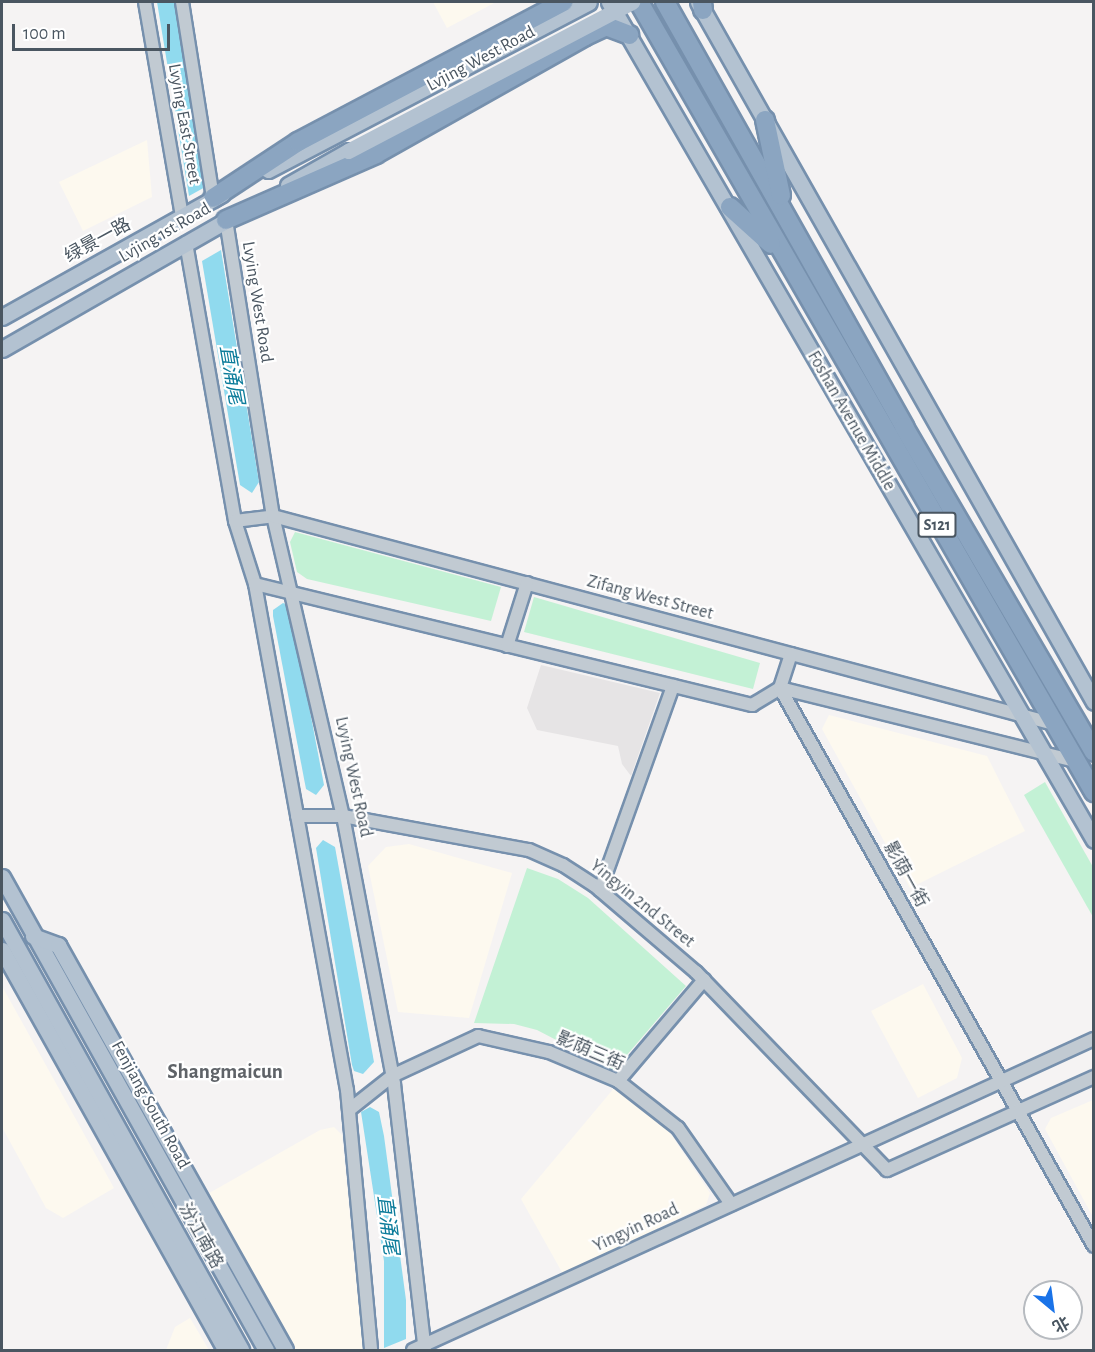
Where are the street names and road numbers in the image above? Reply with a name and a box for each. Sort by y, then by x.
street label: Lvjing West Road [423,21,539,97]
street label: Lvying East Street [163,62,205,186]
street label: Lvjing 1st Road [115,198,215,268]
street label: 绿景一路 [61,214,135,268]
street label: Lvying West Road [237,240,277,364]
street label: Foshan Avenue Middle [802,347,900,495]
road number: S121 [916,512,958,538]
street label: Zifang West Street [585,571,715,625]
street label: Lvying West Road [330,715,376,839]
street label: 影荫一街 [878,838,932,912]
street label: Yingyin 2nd Street [585,855,699,953]
street label: 影荫三街 [553,1028,627,1076]
street label: Fenjiang South Road [106,1037,194,1173]
street label: 汾江南路 [173,1199,227,1273]
street label: Yingyin Road [590,1199,682,1257]

